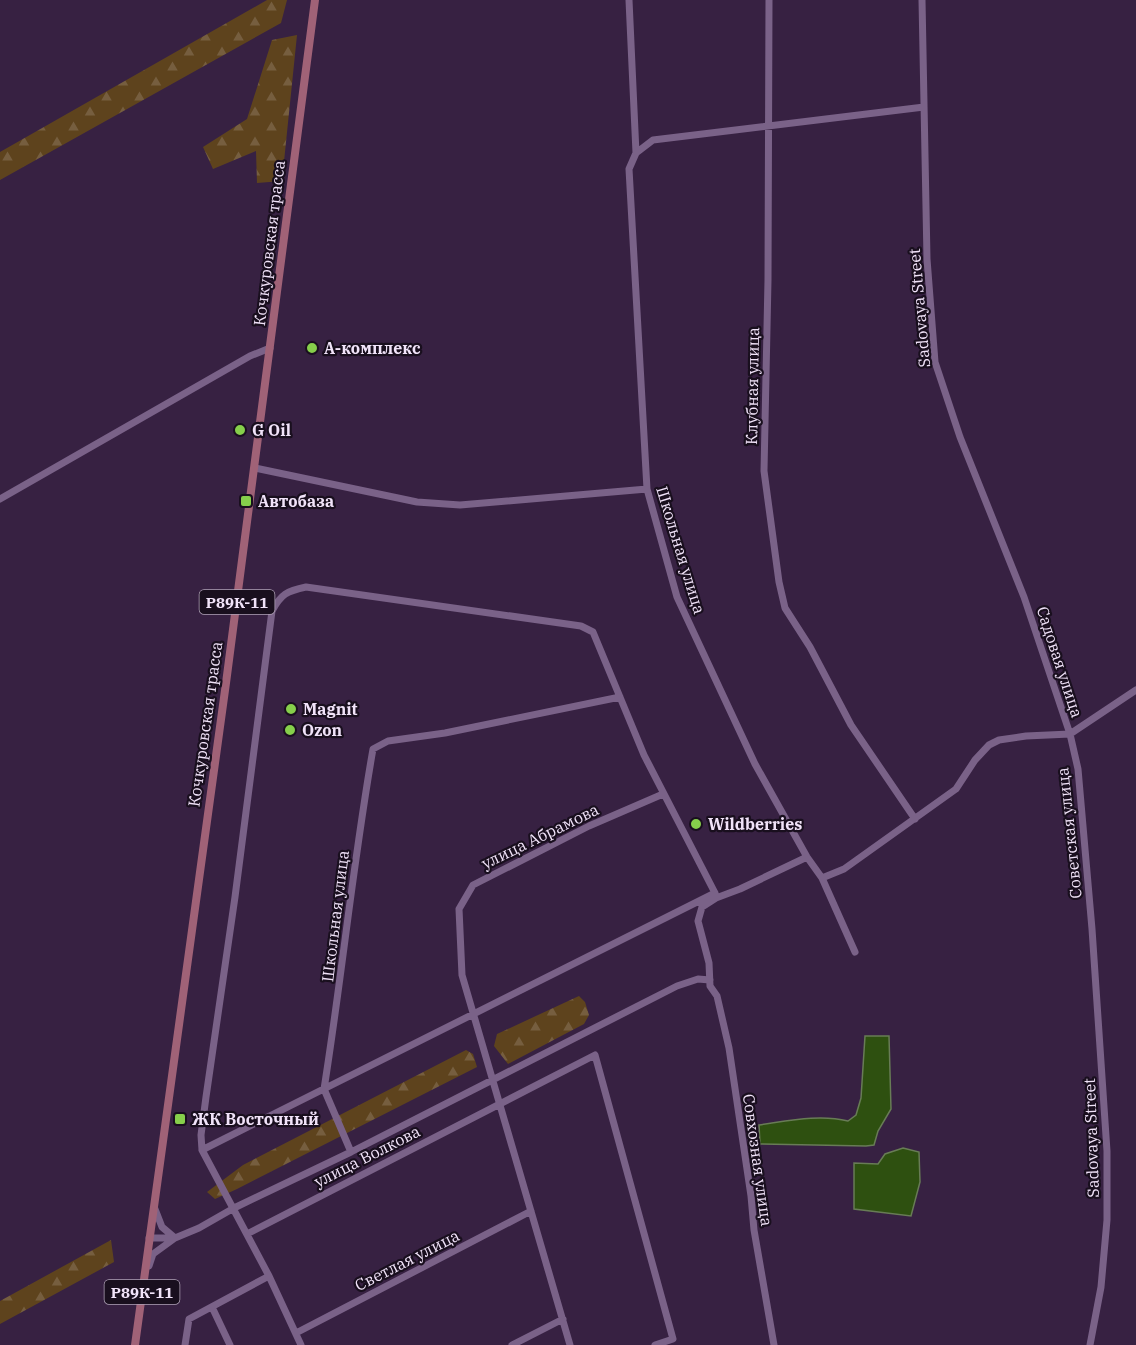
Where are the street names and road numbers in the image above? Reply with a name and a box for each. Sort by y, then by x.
street label: Кочкуровская трасса [249,159,289,327]
street label: Sadovaya Street [904,247,934,368]
street label: Клубная улица [741,327,763,445]
street label: Школьная улица [652,484,710,616]
road number: Р89К-11 [200,590,274,614]
street label: Садовая улица [1033,604,1087,720]
street label: Кочкуровская трасса [183,640,227,808]
street label: Советская улица [1052,766,1086,900]
street label: улица Абрамова [478,799,602,873]
street label: Школьная улица [317,849,353,983]
street label: Sadovaya Street [1079,1078,1103,1198]
street label: Совхозная улица [739,1093,777,1228]
street label: улица Волкова [311,1121,424,1191]
street label: Светлая улица [351,1225,463,1295]
road number: Р89К-11 [104,1280,180,1304]

